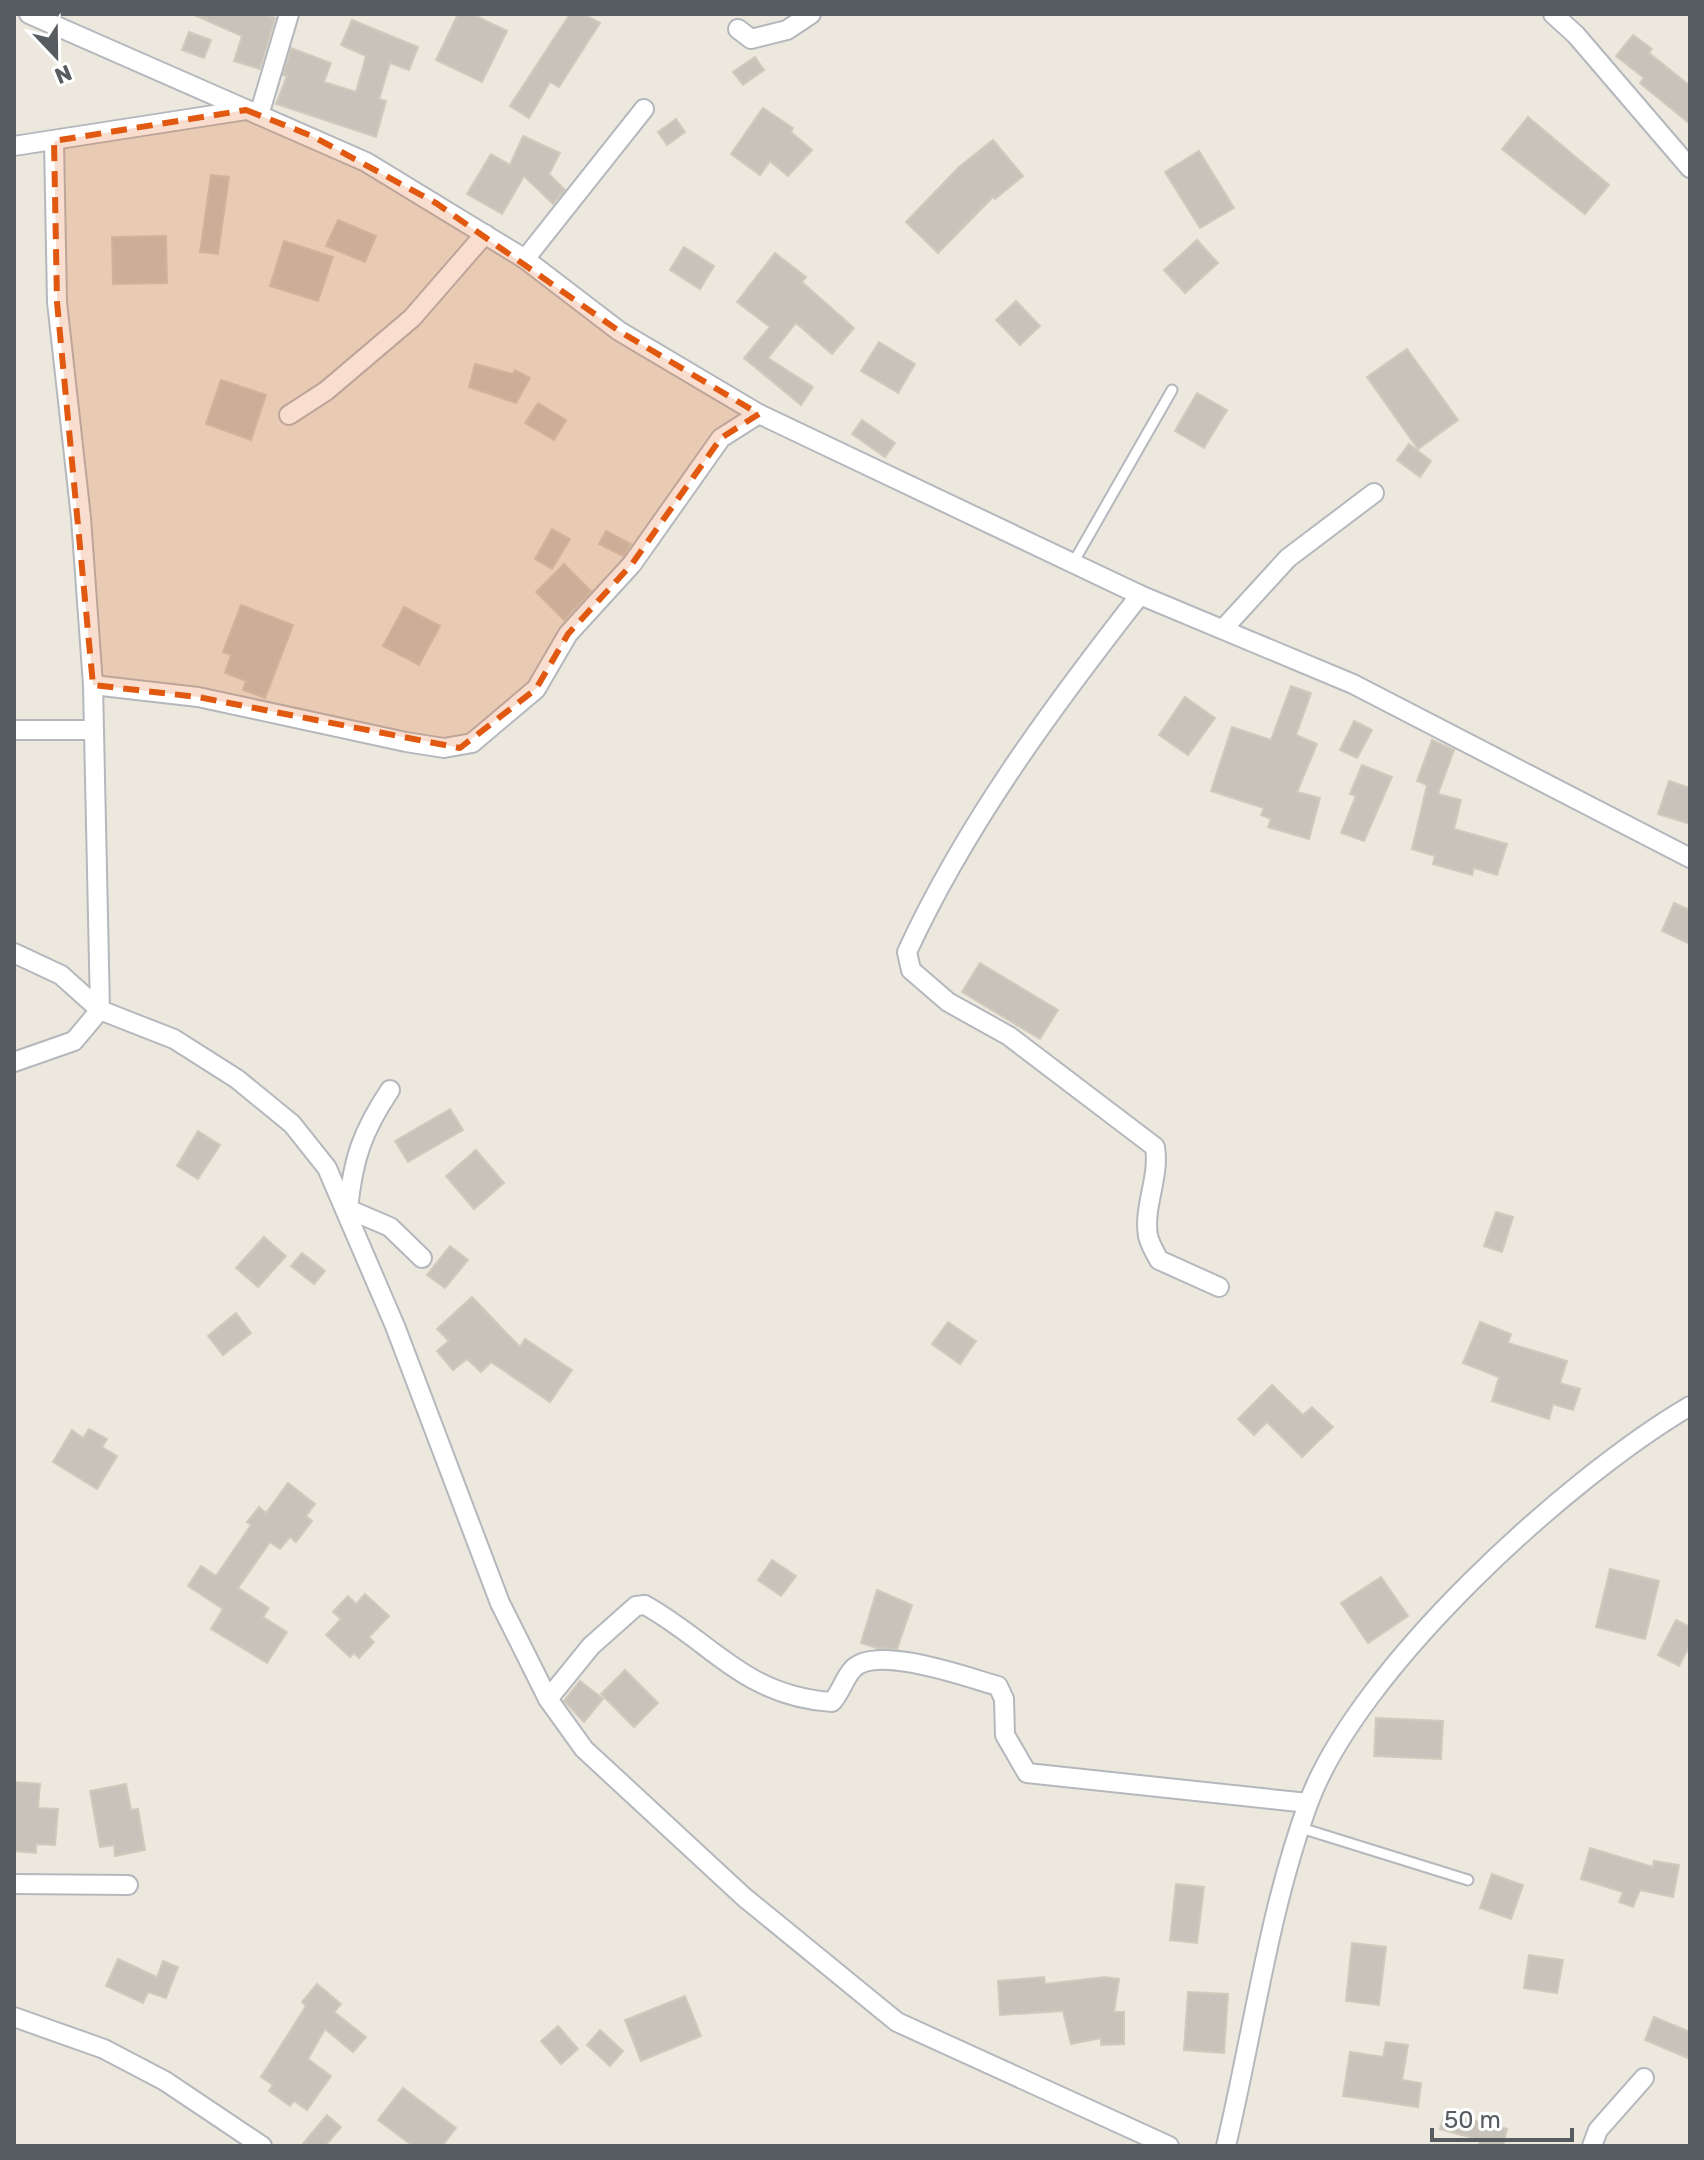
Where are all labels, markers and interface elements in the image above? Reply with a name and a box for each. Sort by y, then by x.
north arrow [16,16,96,96]
text: N [51,59,76,90]
scale bar [1432,2092,1572,2142]
text: 50 m [1444,2106,1501,2134]

